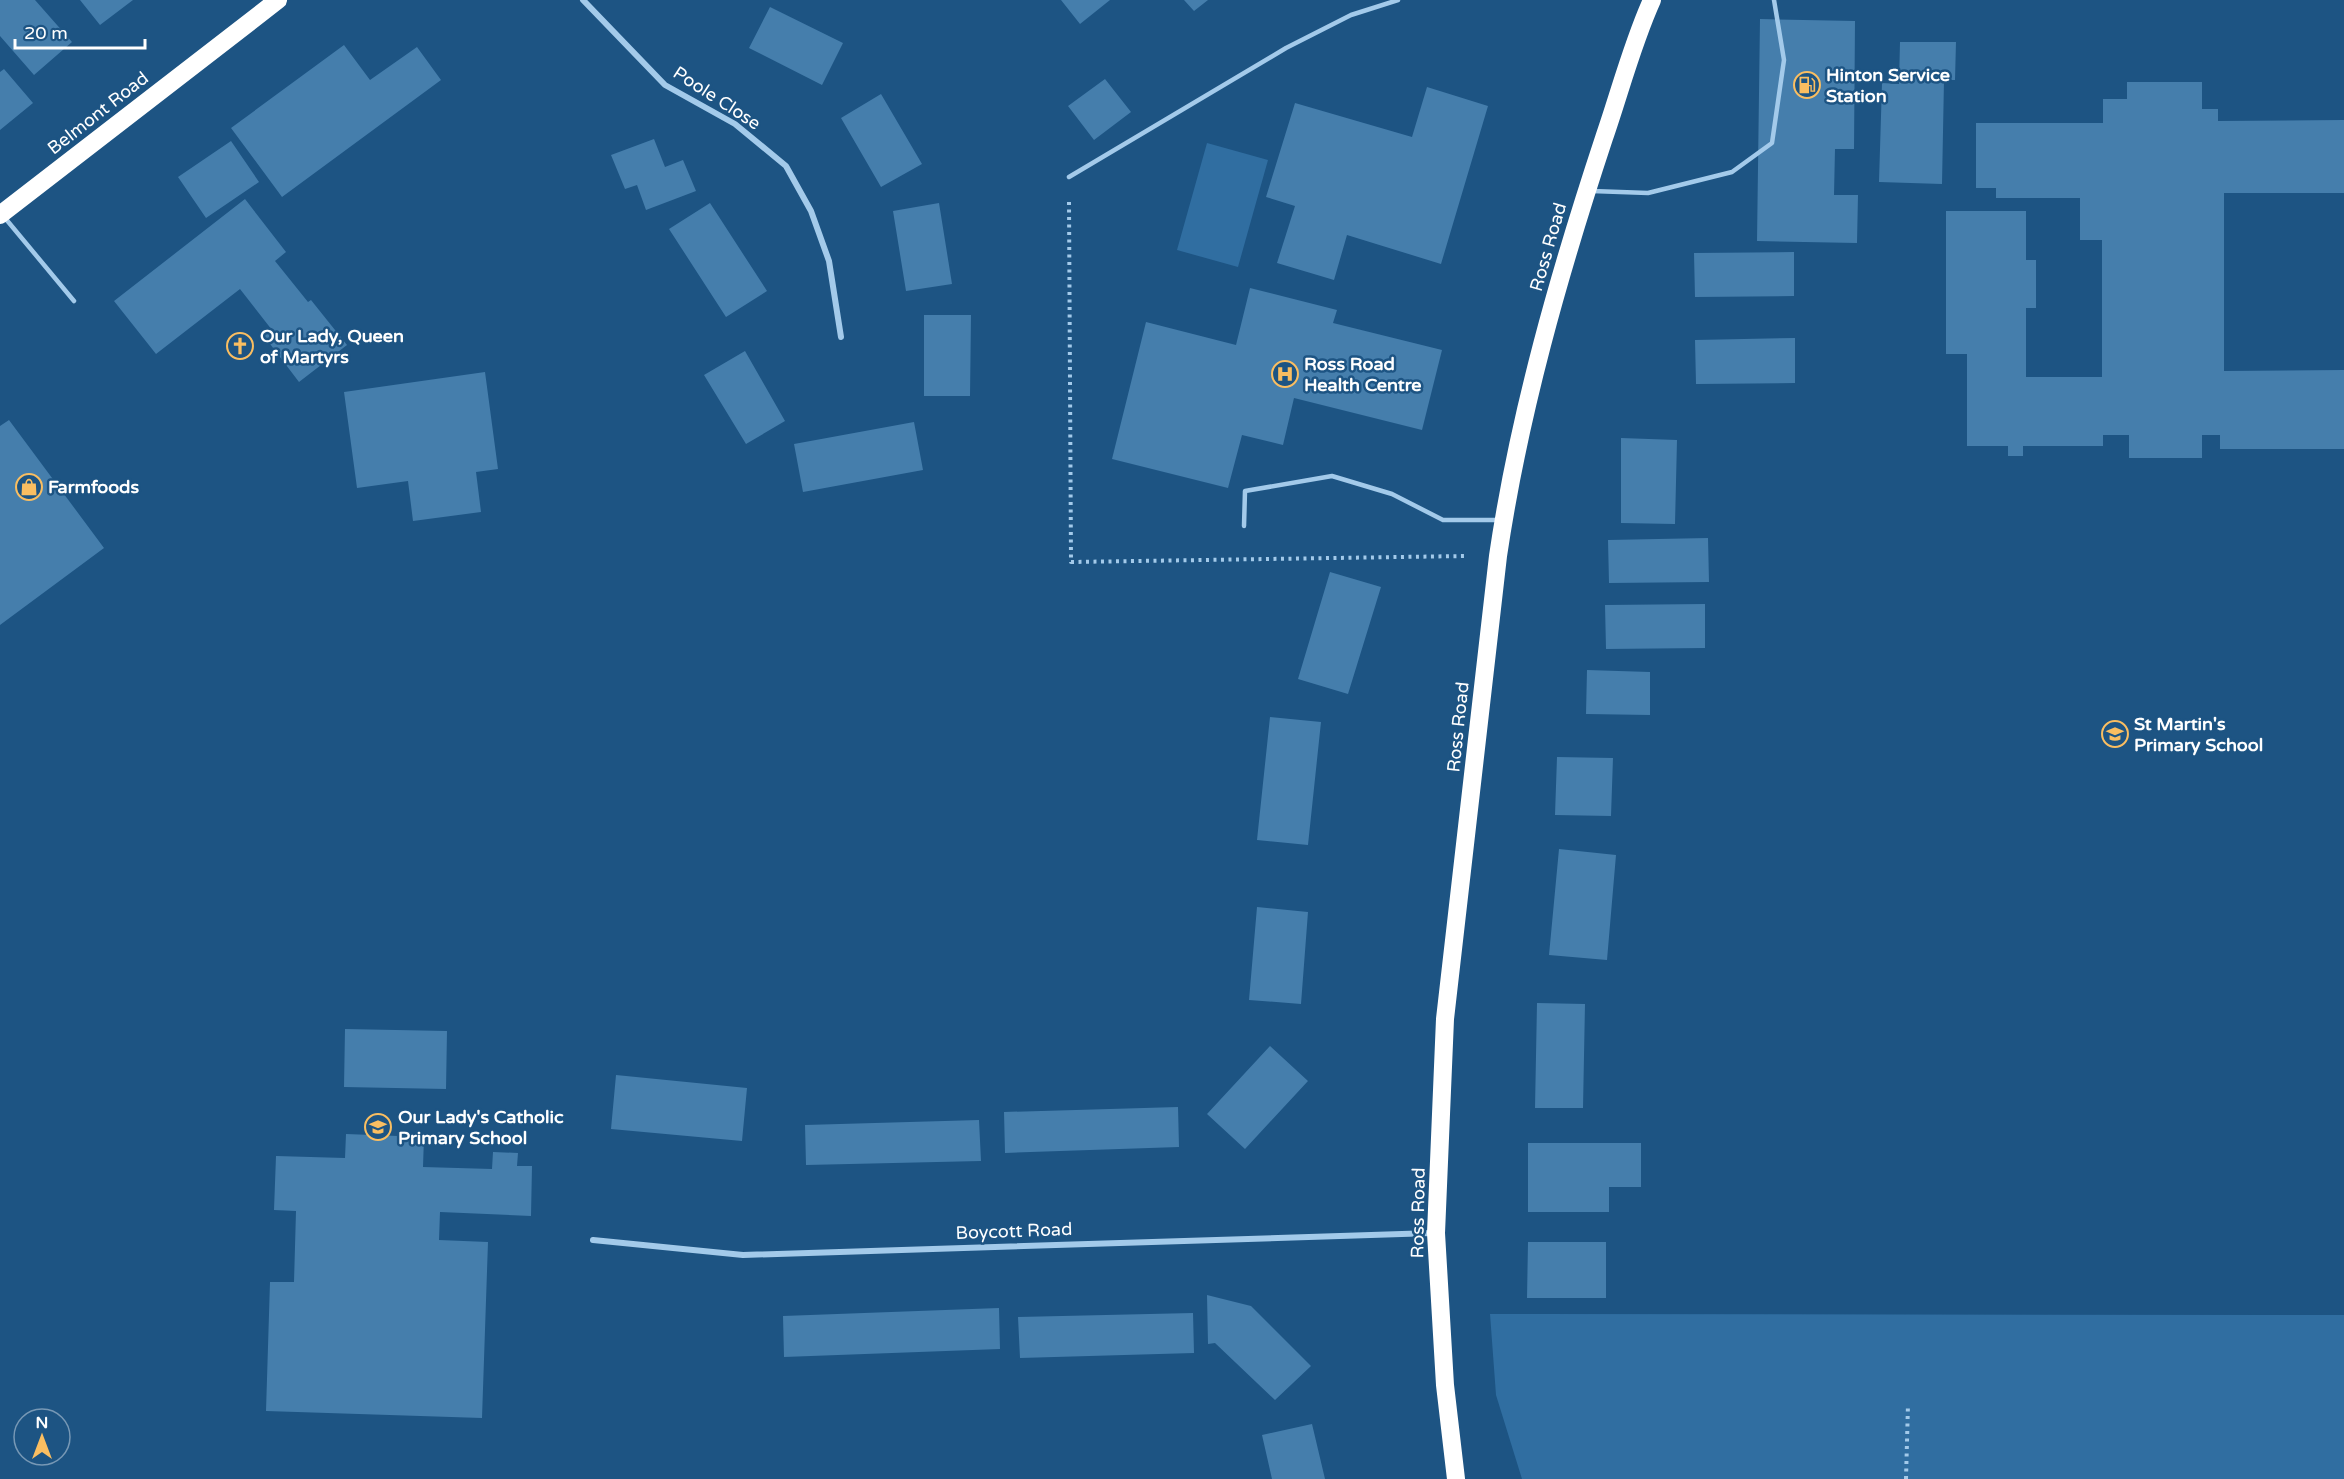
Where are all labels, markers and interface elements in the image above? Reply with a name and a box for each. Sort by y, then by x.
scale bar [15,12,146,50]
text: 20 m [24,22,68,44]
street label: Poole Close [669,62,765,134]
place label: Hinton Service Station [1826,64,1950,107]
street label: Belmont Road [43,67,153,159]
fuel station icon: Hinton Service Station [1792,70,1822,100]
street label: Ross Road [1525,200,1571,294]
place label: Our Lady, Queen of Martyrs [260,325,404,368]
church icon: Our Lady, Queen of Martyrs [225,331,255,361]
place label: Ross Road Health Centre [1304,353,1422,396]
hospital icon: Ross Road Health Centre [1270,359,1300,389]
shop icon: Farmfoods [14,472,44,502]
place label: Farmfoods [48,476,139,498]
street label: Ross Road [1442,681,1474,773]
place label: St Martin's Primary School [2134,713,2263,756]
school or university icon: St Martin's Primary School [2100,719,2130,749]
place label: Our Lady's Catholic Primary School [398,1106,564,1149]
school or university icon: Our Lady's Catholic Primary School [363,1112,393,1142]
street label: Ross Road [1406,1167,1430,1259]
street label: Boycott Road [955,1218,1073,1244]
north arrow [12,1407,72,1467]
text: N [36,1413,48,1433]

